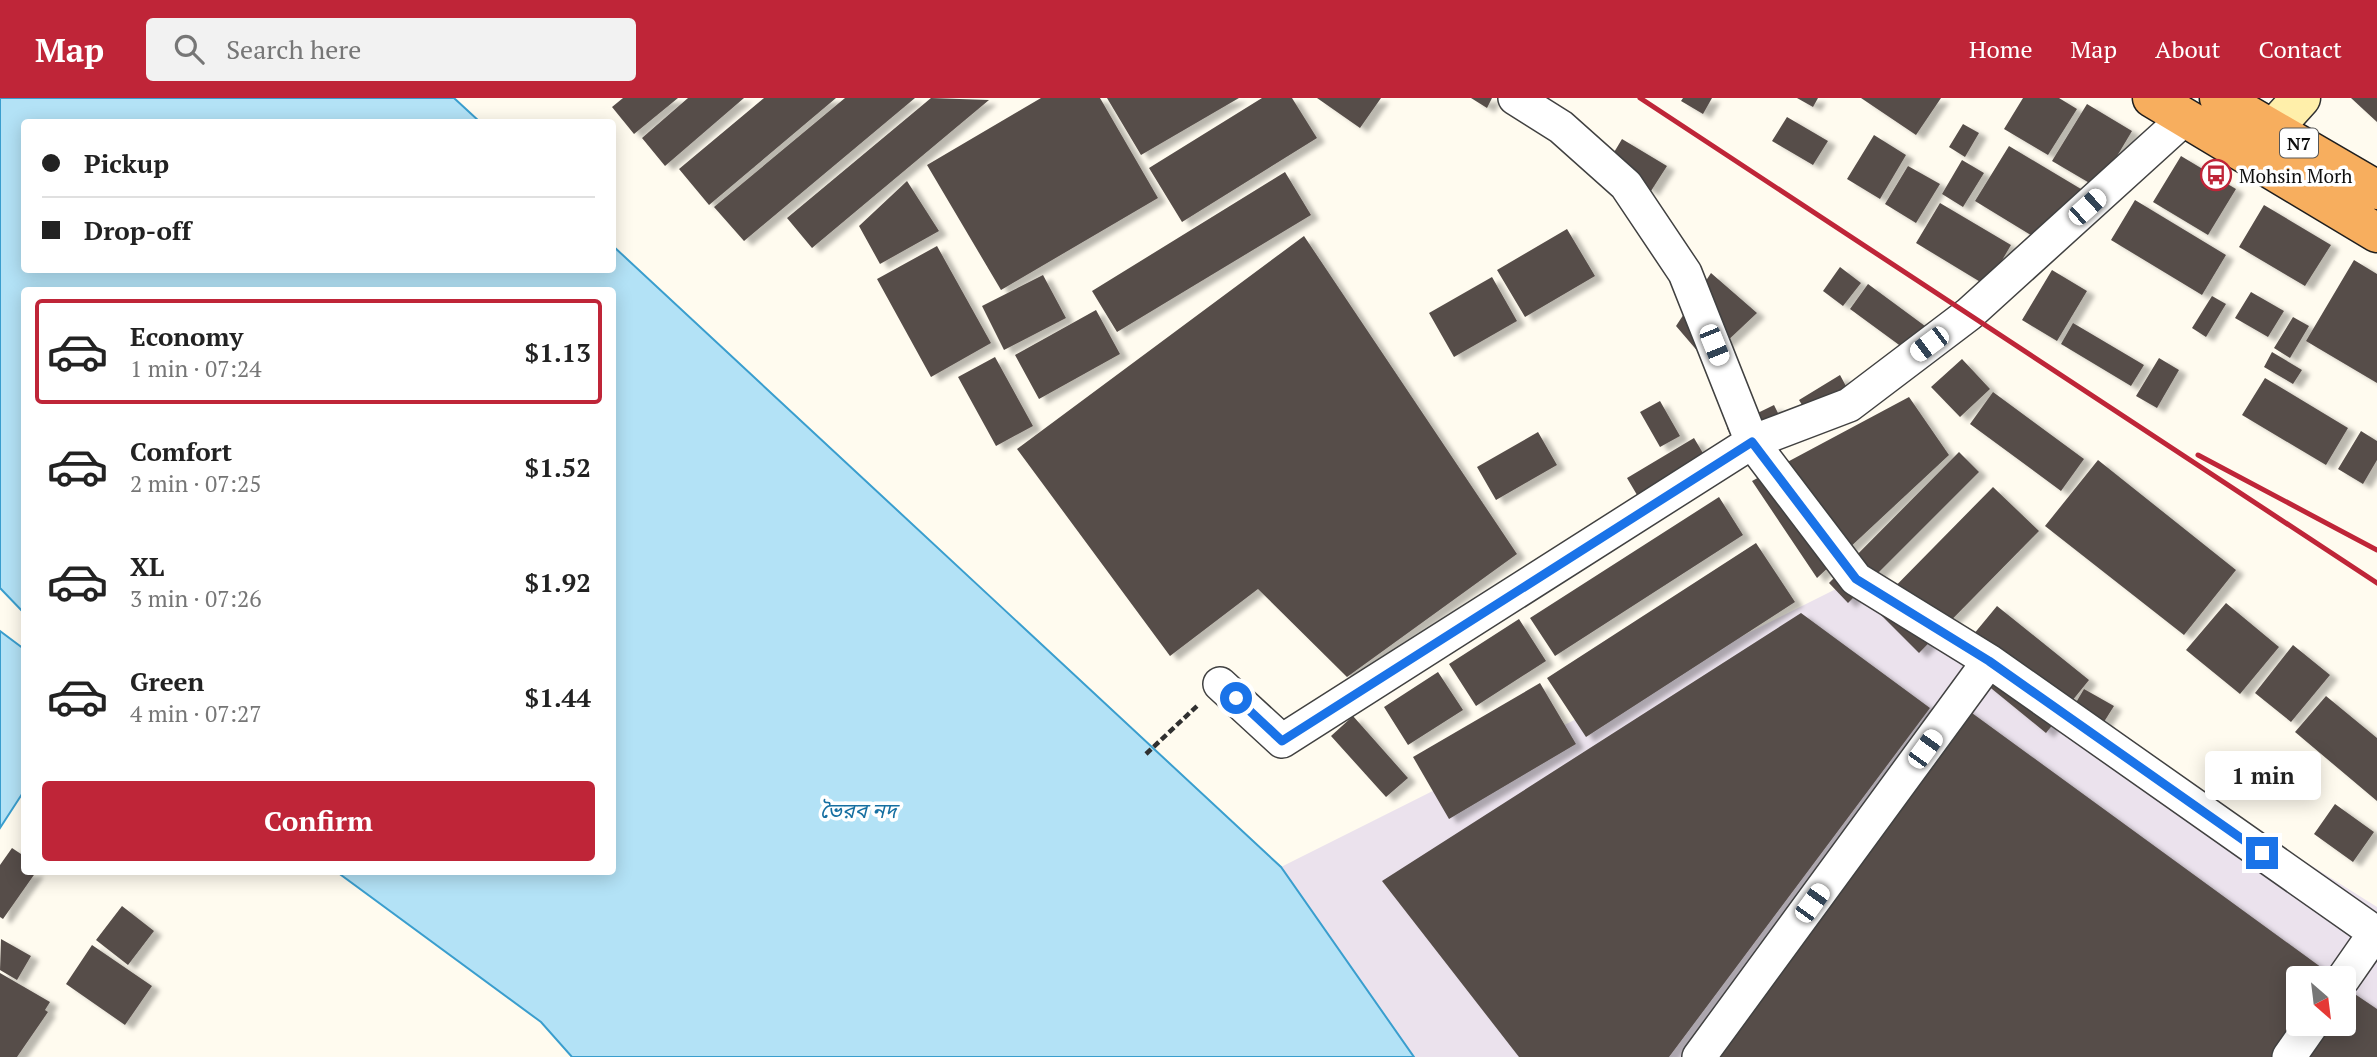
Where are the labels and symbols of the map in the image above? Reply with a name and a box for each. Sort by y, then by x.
road number: N7 [2280,129,2318,158]
bus stop icon: Mohsin Morh [2199,158,2233,192]
place label: Mohsin Morh [2239,163,2352,188]
car [2065,185,2110,229]
car [1697,322,1732,368]
car [1906,323,1953,365]
route start [1220,682,1252,714]
car [1905,726,1946,772]
callout: 1 min [2204,752,2320,800]
water label: ভৈরব নদ [820,796,901,824]
route end [2246,837,2278,869]
car [1792,880,1833,926]
north arrow [2286,966,2356,1036]

